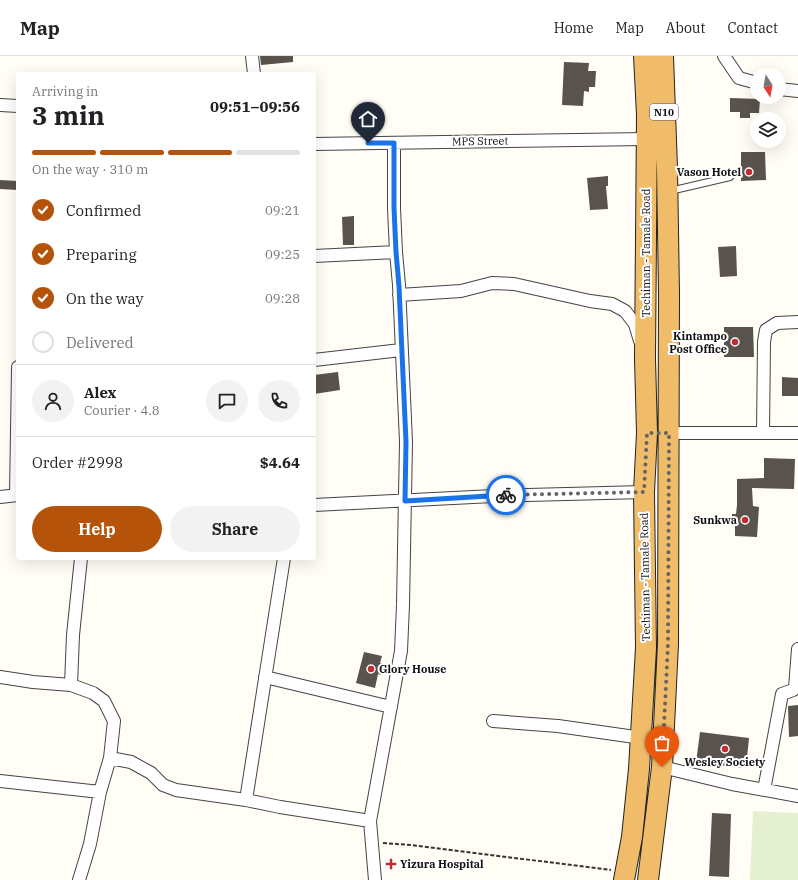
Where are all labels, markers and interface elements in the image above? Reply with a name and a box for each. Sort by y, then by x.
text: Map [20,16,60,40]
text: Home [554,19,593,37]
text: Map [615,19,644,37]
text: About [666,19,705,37]
text: Contact [727,19,778,37]
north arrow [750,68,786,104]
map controls [750,68,786,148]
text: Arriving in [32,83,98,100]
text: 09:51–09:56 [210,97,300,116]
text: 3 min [32,98,105,132]
pin [351,102,385,143]
road number: N10 [650,104,678,120]
icon: home [357,108,379,130]
button: layers [750,112,786,148]
street label: MPS Street [452,134,508,148]
text: On the way · 310 m [32,161,148,178]
place label: Vason Hotel [677,165,741,179]
marker: Vason Hotel [744,167,754,177]
street label: Techiman - Tamale Road [639,188,653,317]
icon: check [32,199,54,221]
text: Confirmed [66,201,141,220]
text: 09:21 [265,202,300,219]
icon: check [32,243,54,265]
text: Preparing [66,245,137,264]
text: 09:25 [265,246,300,263]
icon: check [32,287,54,309]
text: On the way [66,289,144,308]
text: 09:28 [265,290,300,307]
place label: Kintampo Post Office [669,329,727,356]
text: Delivered [66,333,134,352]
marker: Kintampo Post Office [730,337,740,347]
button: person [32,380,74,422]
button: chat [206,380,248,422]
button: phone [258,380,300,422]
text: Alex [84,383,116,402]
text: Courier · 4.8 [84,402,160,419]
text: Order #2998 [32,453,123,472]
text: $4.64 [260,453,300,472]
courier [486,475,526,515]
icon: bike [495,484,517,506]
button: Help [32,506,162,552]
button: Share [170,506,300,552]
street label: Techiman - Tamale Road [637,512,653,641]
place label: Sunkwa [693,513,737,527]
marker: Sunkwa [740,515,750,525]
place label: Glory House [379,662,446,676]
marker: Glory House [366,664,376,674]
pin [645,726,679,767]
icon: bag [651,732,673,754]
marker: Wesley Society [720,744,730,754]
place label: Wesley Society [685,755,766,769]
place label: Yizura Hospital [400,857,484,871]
marker: Yizura Hospital [385,858,397,870]

